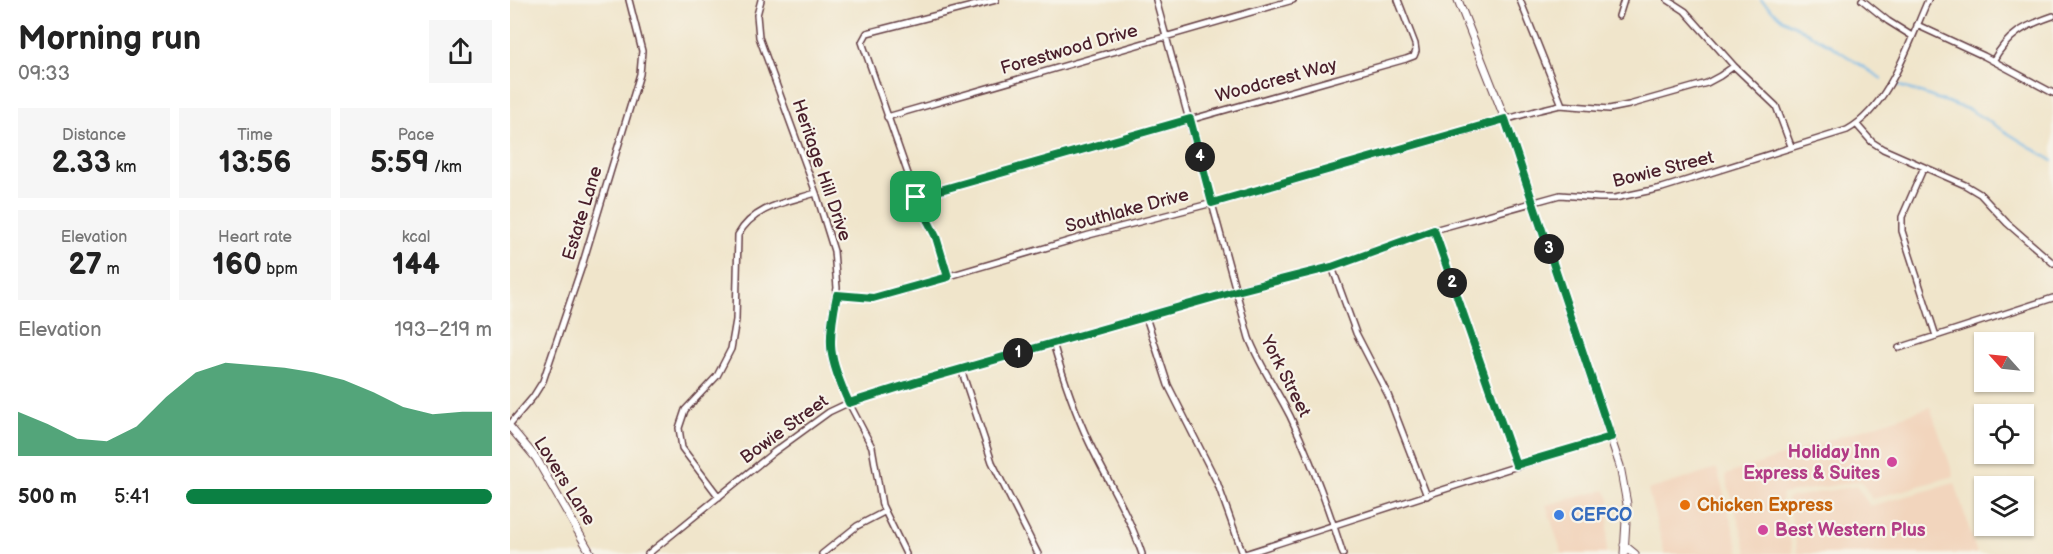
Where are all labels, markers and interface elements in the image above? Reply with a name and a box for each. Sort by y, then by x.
text: Morning run [18,19,201,59]
button: share [429,20,492,83]
street label: Forestwood Drive [998,20,1140,79]
street label: Woodcrest Way [1213,54,1340,107]
text: 09:33 [18,62,70,86]
street label: Heritage Hill Drive [787,97,856,244]
text: Distance [62,126,126,145]
text: Time [237,126,273,145]
text: Pace [398,126,434,145]
pin: 4 [1185,142,1215,172]
text: 2.33 [51,145,111,181]
text: 13:56 [219,145,291,181]
text: 5:59 [370,145,429,181]
text: 4 [1195,147,1205,166]
street label: Bowie Street [1610,147,1716,192]
text: km [111,158,137,177]
text: /km [429,158,462,177]
street label: Estate Lane [558,163,607,263]
pin [890,171,941,222]
icon: arrive [899,180,932,213]
street label: Southlake Drive [1063,184,1191,237]
text: Elevation [61,228,127,247]
text: Heart rate [218,228,292,247]
text: kcal [402,228,430,247]
pin: 3 [1534,234,1564,264]
text: 3 [1544,239,1554,258]
text: 27 [68,247,102,283]
text: 160 [212,247,262,283]
text: 144 [392,247,440,283]
text: m [102,260,120,279]
text: bpm [262,260,298,279]
pin: 2 [1437,268,1467,298]
text: 2 [1447,273,1457,292]
text: Elevation [18,318,101,342]
text: 193–219 m [394,318,492,342]
street label: York Street [1256,331,1315,421]
north arrow [1974,332,2034,392]
map controls [1974,332,2034,536]
pin: 1 [1003,338,1033,368]
text: 1 [1015,343,1021,362]
street label: Bowie Street [736,390,833,468]
button: locate [1974,404,2034,464]
street label: Lovers Lane [529,433,600,530]
place label: Holiday Inn Express & Suites [1743,442,1880,484]
marker: Holiday Inn Express & Suites [1885,455,1899,469]
button: layers [1974,476,2034,536]
text: 500 m [18,485,77,509]
text: 5:41 [114,485,149,509]
place label: Chicken Express [1697,495,1833,516]
marker: Chicken Express [1678,498,1692,512]
place label: CEFCO [1571,505,1632,526]
marker: CEFCO [1552,508,1566,522]
place label: Best Western Plus [1775,520,1926,541]
marker: Best Western Plus [1756,523,1770,537]

